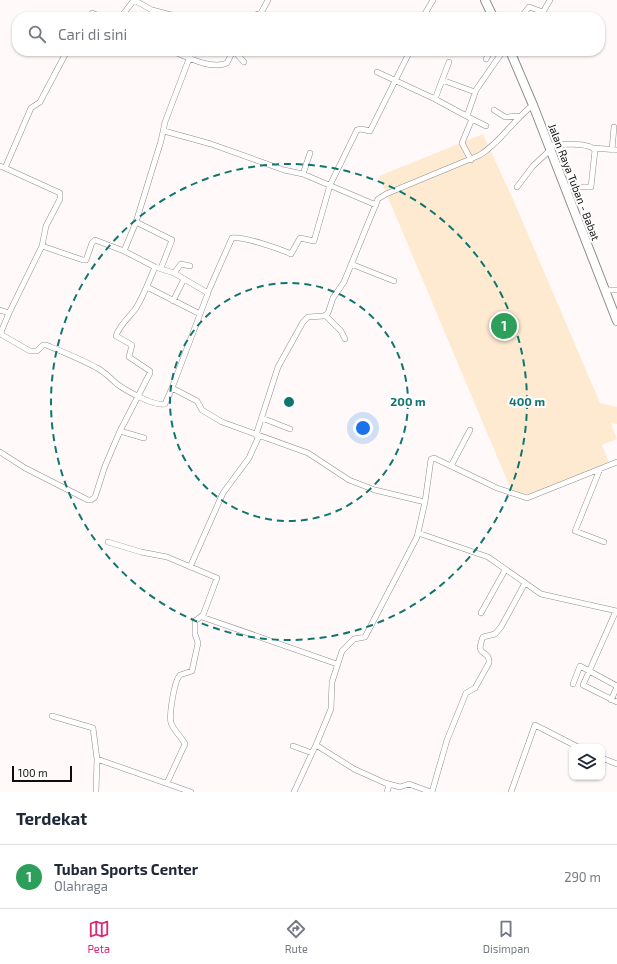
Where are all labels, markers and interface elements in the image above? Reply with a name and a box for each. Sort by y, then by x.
search box [12,12,605,56]
icon: search [26,23,48,45]
text: Cari di sini [58,25,127,43]
street label: Jalan Raya Tuban - Babat [546,121,603,242]
pin: 1 [491,311,517,341]
text: 200 m [390,394,426,408]
text: 400 m [509,394,545,408]
centre of rings [282,395,296,409]
your location [353,418,373,438]
map controls [569,744,605,780]
button: layers [569,744,605,780]
scale bar [12,764,72,783]
text: 100 m [18,766,48,779]
text: Terdekat [16,808,87,828]
text: Tuban Sports Center [54,860,198,878]
text: 1 [26,869,32,885]
text: 290 m [564,869,601,885]
text: Olahraga [54,878,108,894]
tab: Peta [87,918,110,955]
tab: Rute [285,918,308,955]
tab: Disimpan [483,918,530,955]

